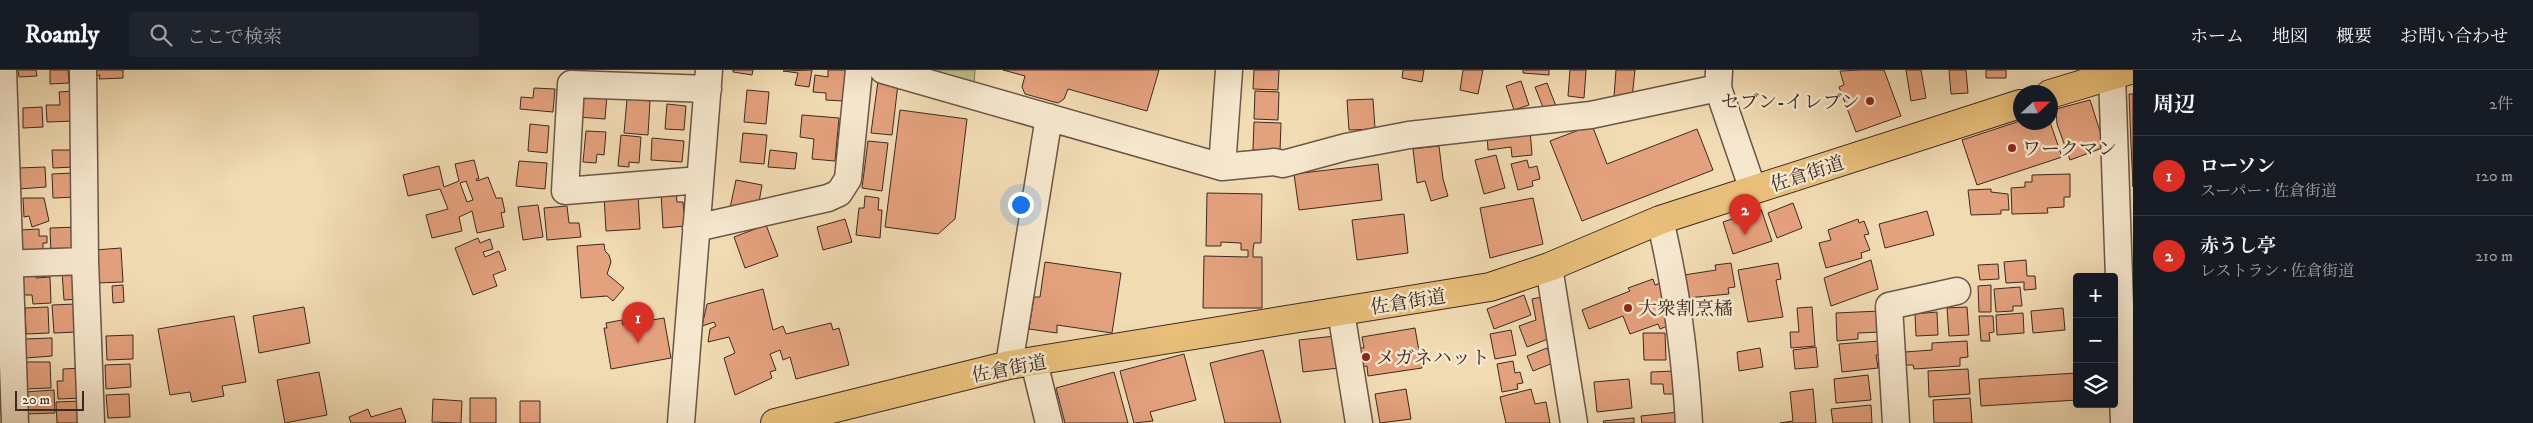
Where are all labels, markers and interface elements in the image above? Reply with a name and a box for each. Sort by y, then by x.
search box [129,12,479,57]
text: Roamly [25,20,99,50]
icon: search [147,21,175,49]
text: ここで検索 [187,26,282,49]
text: ホーム [2190,26,2244,48]
text: 地図 [2272,26,2308,48]
text: 概要 [2336,26,2372,48]
text: お問い合わせ [2400,26,2508,48]
north arrow [2013,85,2058,130]
place label: セブン-イレブン [1721,91,1860,114]
text: 周辺 [2153,92,2195,118]
text: 2件 [2489,94,2513,114]
marker: セブン-イレブン [1864,95,1876,107]
place label: ワークマン [2022,138,2117,161]
marker: ワークマン [2006,142,2018,154]
street label: 佐倉街道 [1768,152,1847,197]
text: ローソン [2200,155,2275,178]
text: 1 [2166,166,2172,186]
text: 120 m [2475,166,2513,186]
text: スーパー · 佐倉街道 [2200,181,2337,201]
your location [1008,192,1034,218]
pin: 2 [1729,194,1761,235]
text: 赤うし亭 [2200,235,2276,258]
text: 2 [2165,246,2173,266]
text: 210 m [2475,246,2513,266]
text: レストラン · 佐倉街道 [2200,261,2354,281]
map controls [2073,273,2118,408]
button: + [2073,273,2118,318]
street label: 佐倉街道 [1369,285,1448,320]
place label: 大衆割烹橘 [1638,298,1733,321]
pin: 1 [622,302,654,343]
marker: 大衆割烹橘 [1622,302,1634,314]
button: − [2073,318,2118,363]
place label: メガネハット [1376,347,1490,370]
street label: 佐倉街道 [970,351,1049,388]
marker: メガネハット [1360,351,1372,363]
button: layers [2073,363,2118,408]
scale bar [15,388,84,411]
text: 20 m [22,391,50,409]

